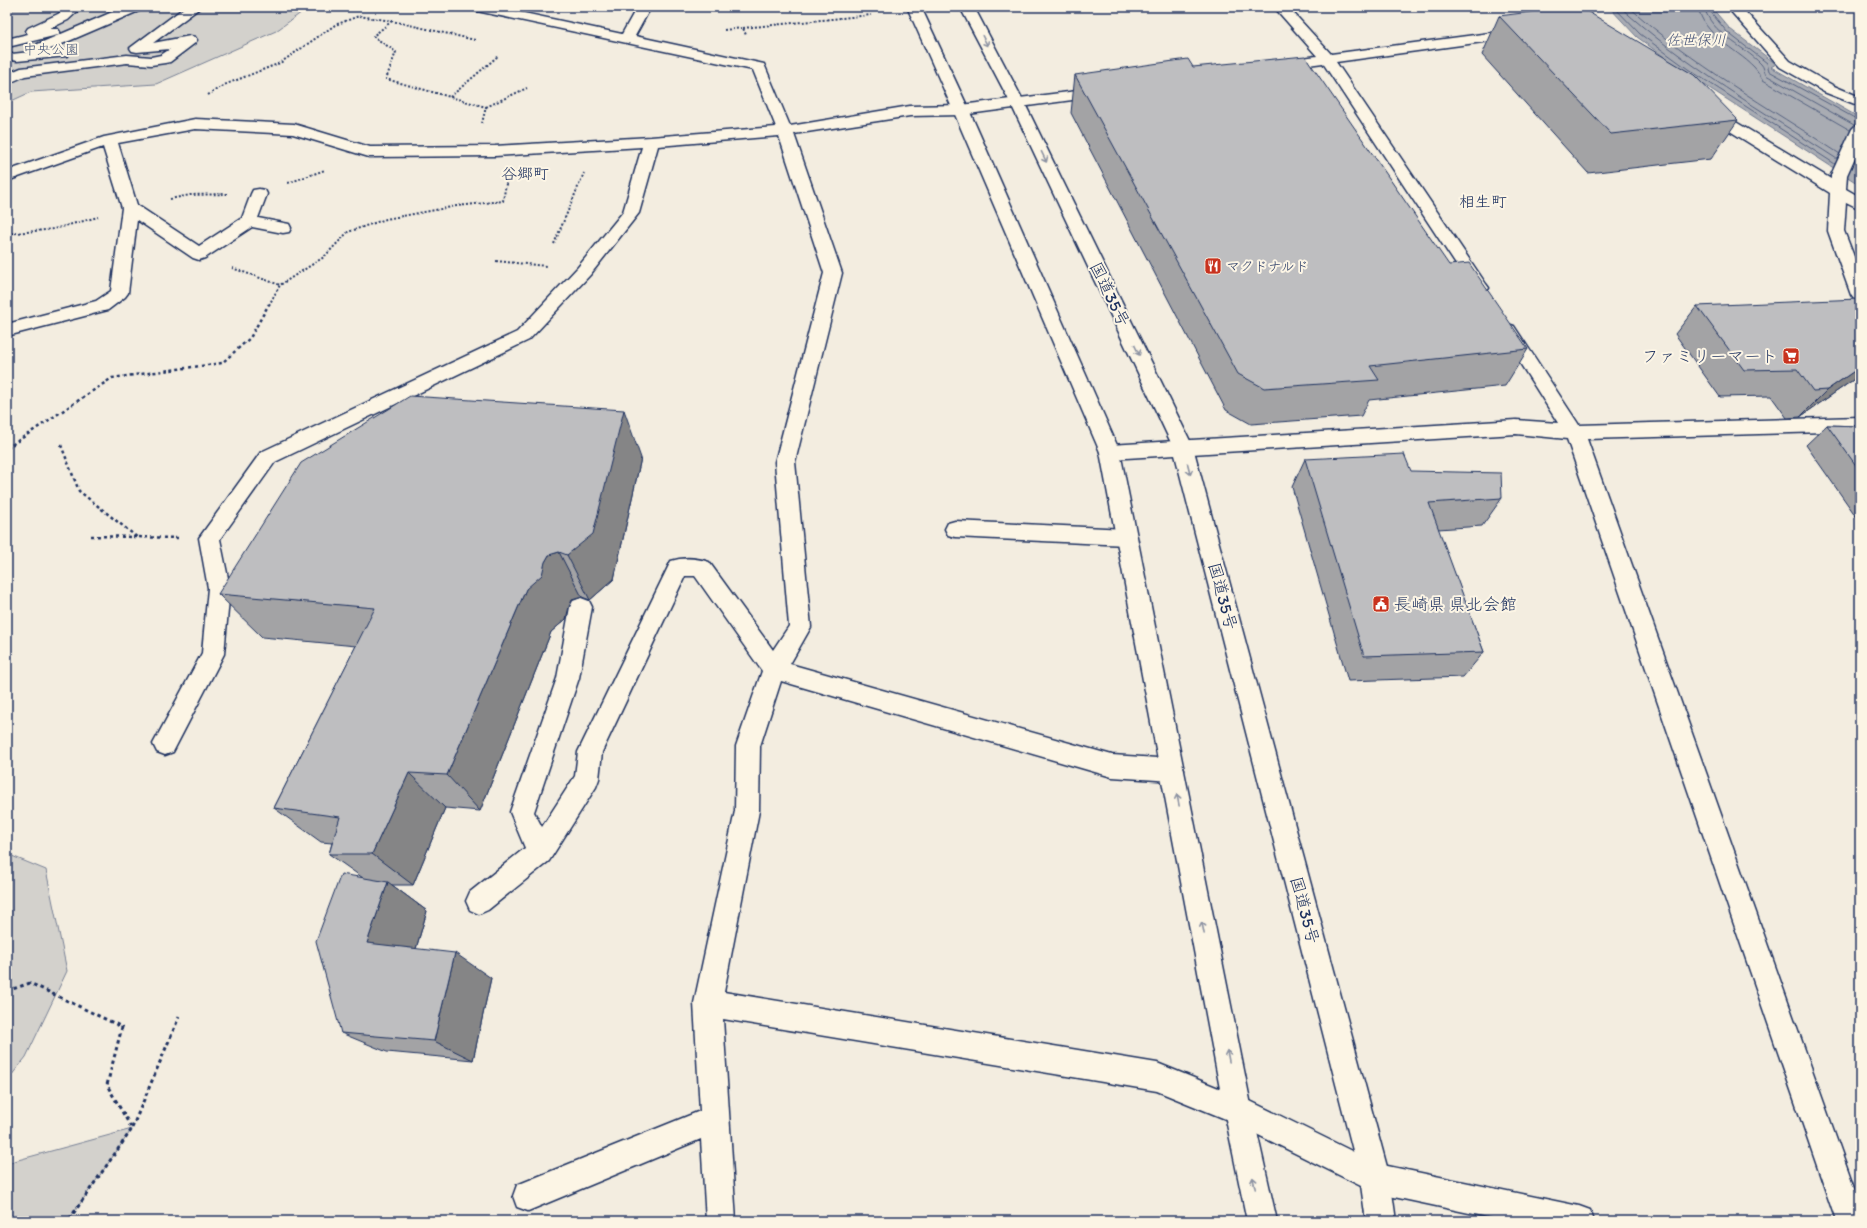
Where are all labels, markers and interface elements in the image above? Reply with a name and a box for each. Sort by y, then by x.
water label: 佐世保川 [1666,31,1726,49]
one-way arrow [982,35,989,47]
park label: 中央公園 [23,41,79,58]
one-way arrow [1041,151,1048,163]
district label: 谷郷町 [501,164,549,183]
district label: 相生町 [1459,192,1507,211]
restaurant icon: マクドナルド [1203,256,1223,276]
place label: マクドナルド [1226,258,1309,275]
street label: 国道35号 [1086,259,1134,329]
one-way arrow [1134,344,1141,356]
place label: ファミリーマート [1642,346,1778,366]
supermarket icon: ファミリーマート [1781,346,1801,366]
one-way arrow [1186,462,1193,475]
street label: 国道35号 [1204,560,1242,632]
public building icon: 長崎県 県北会館 [1371,594,1391,614]
place label: 長崎県 県北会館 [1394,594,1517,614]
one-way arrow [1173,794,1181,807]
street label: 国道35号 [1286,874,1324,946]
one-way arrow [1198,922,1206,935]
one-way arrow [1223,1049,1231,1062]
one-way arrow [1250,1177,1258,1190]

